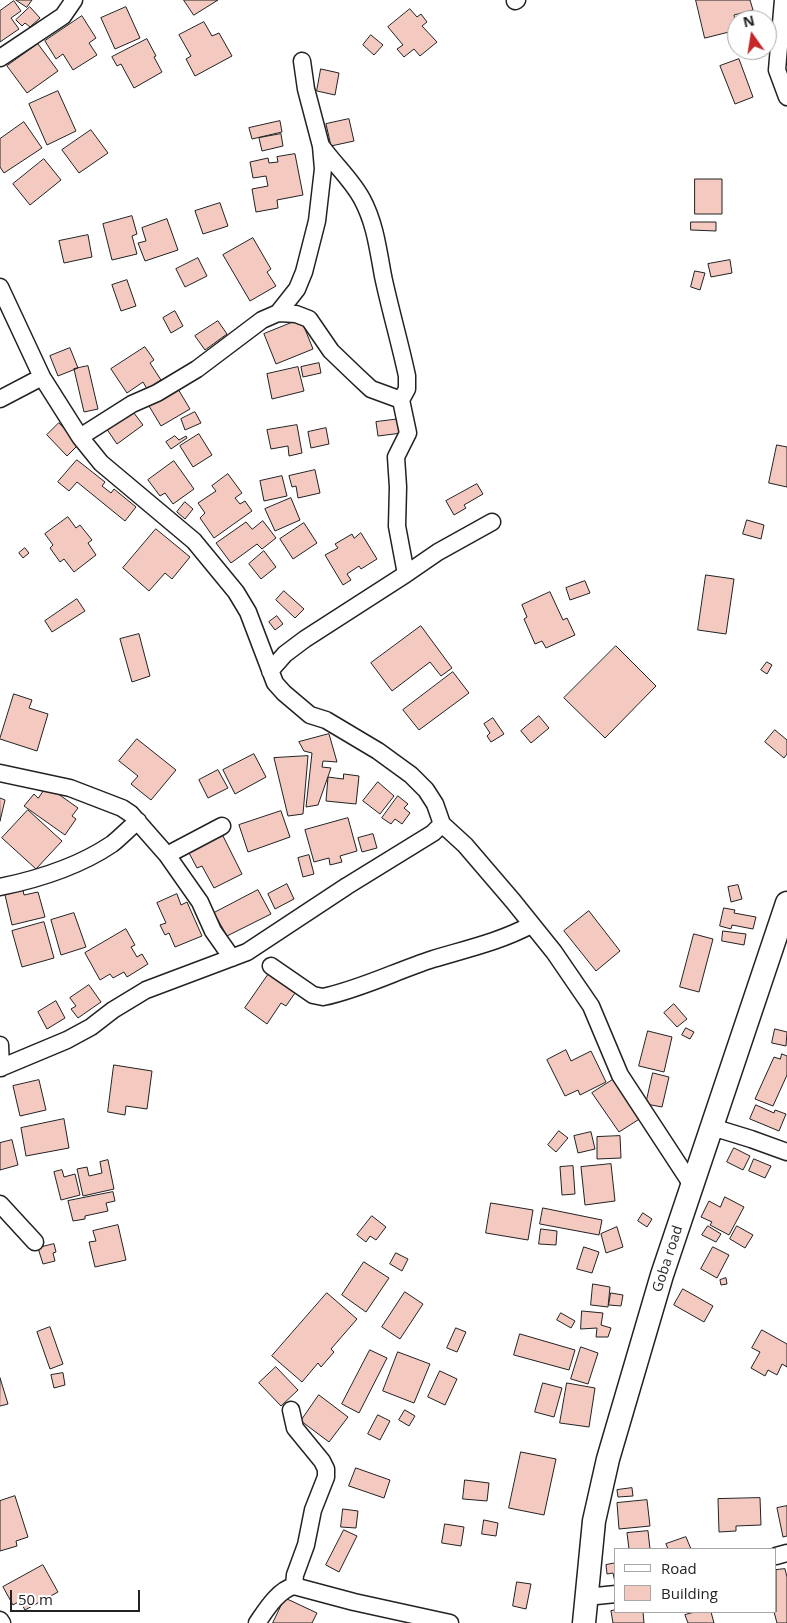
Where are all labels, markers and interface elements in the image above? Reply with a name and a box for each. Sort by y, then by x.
north arrow [727,10,777,60]
text: N [741,10,756,31]
street label: Goba road [649,1224,687,1294]
legend [614,1548,777,1613]
text: Road [661,1558,697,1578]
scale bar [12,1580,142,1612]
text: Building [661,1583,718,1603]
text: 50 m [18,1589,53,1609]

